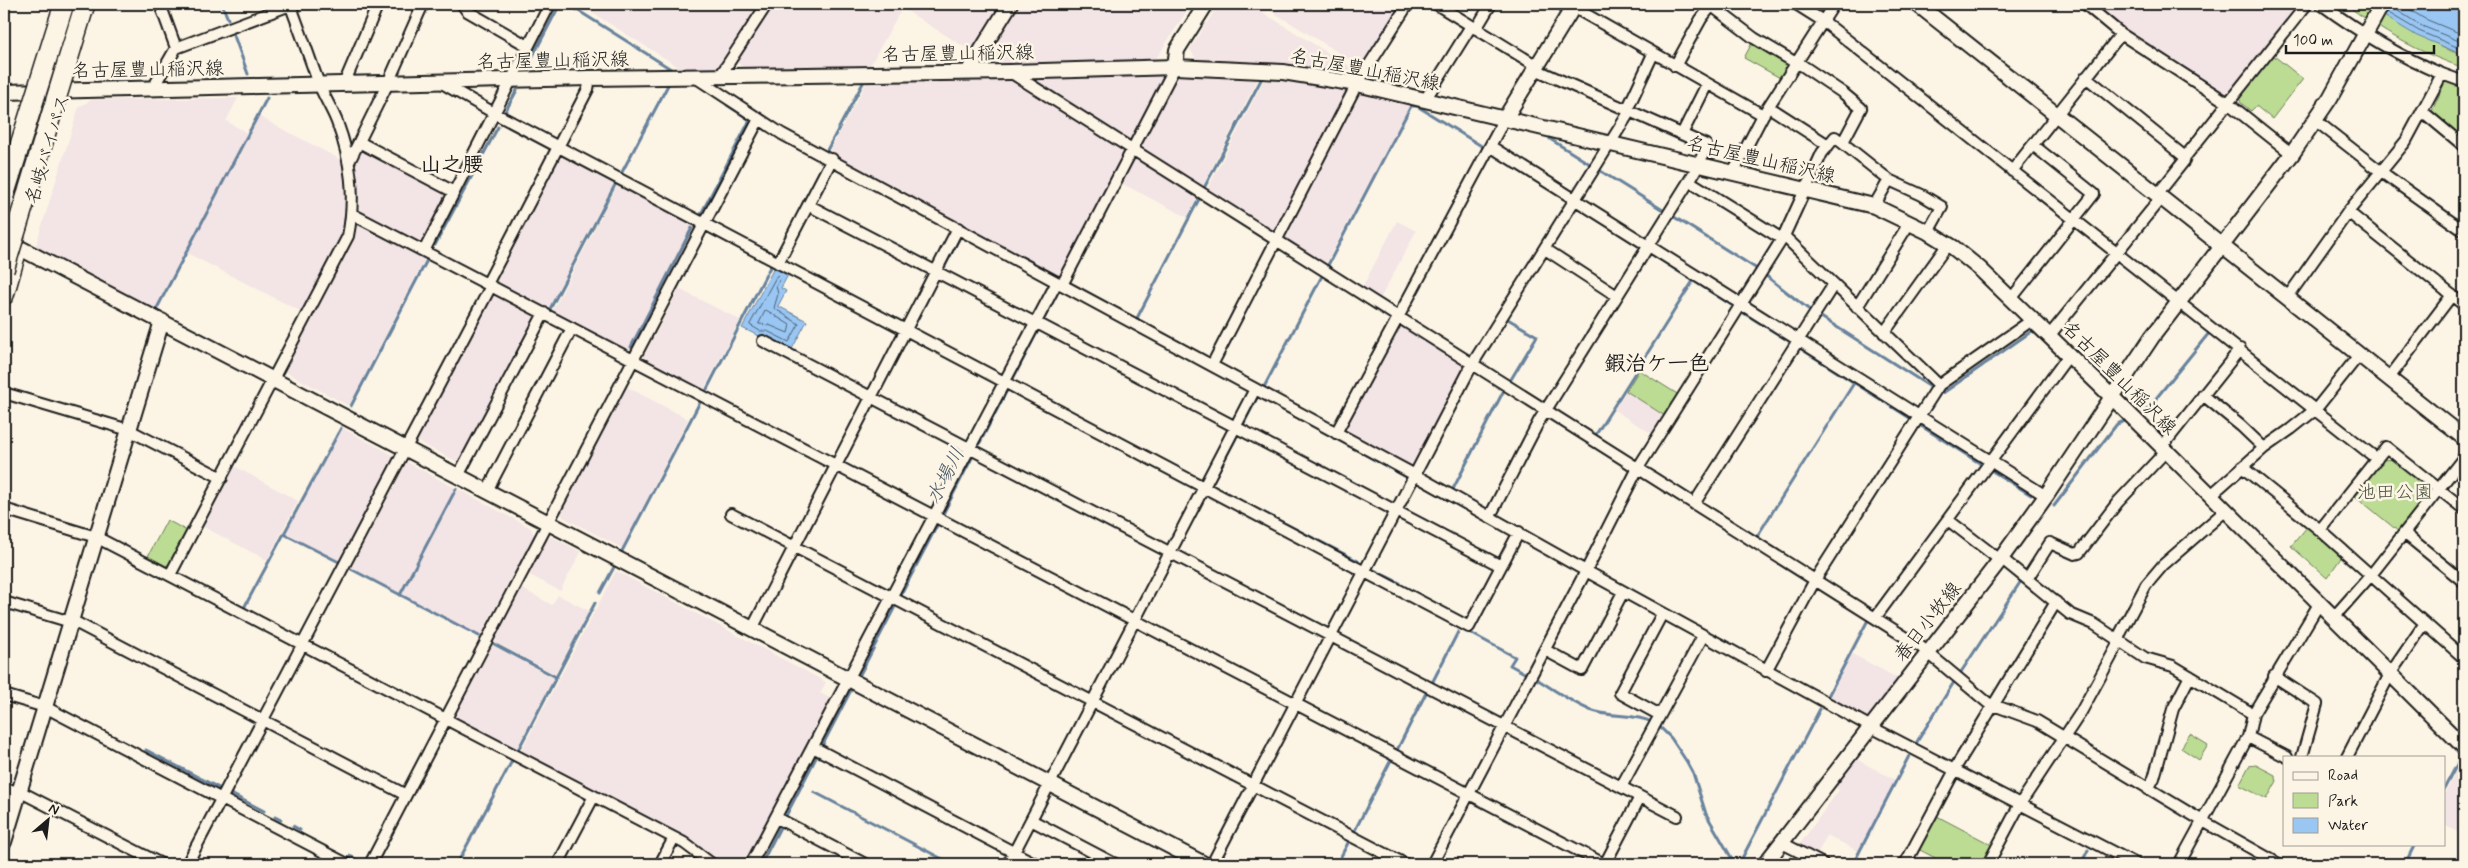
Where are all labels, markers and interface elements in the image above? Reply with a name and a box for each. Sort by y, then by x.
scale bar [2286,22,2433,54]
text: 100 m [2293,31,2333,51]
street label: 名古屋豊山稲沢線 [882,40,1034,68]
street label: 名古屋豊山稲沢線 [1288,43,1442,97]
street label: 名古屋豊山稲沢線 [477,47,629,75]
street label: 名古屋豊山稲沢線 [72,56,224,84]
street label: 名岐バイパス [19,91,77,207]
street label: 名古屋豊山稲沢線 [1684,131,1838,189]
district label: 山之腰 [421,151,484,179]
street label: 名古屋豊山稲沢線 [2056,315,2182,441]
district label: 鍜治ケ一色 [1605,350,1710,378]
water label: 水場川 [920,443,972,509]
park label: 池田公園 [2357,480,2433,505]
street label: 春日小牧線 [1889,577,1967,667]
legend [2283,756,2446,846]
text: Road [2328,766,2358,786]
text: Park [2328,792,2358,812]
north arrow [22,796,72,846]
text: N [45,799,62,820]
text: Water [2328,816,2368,836]

